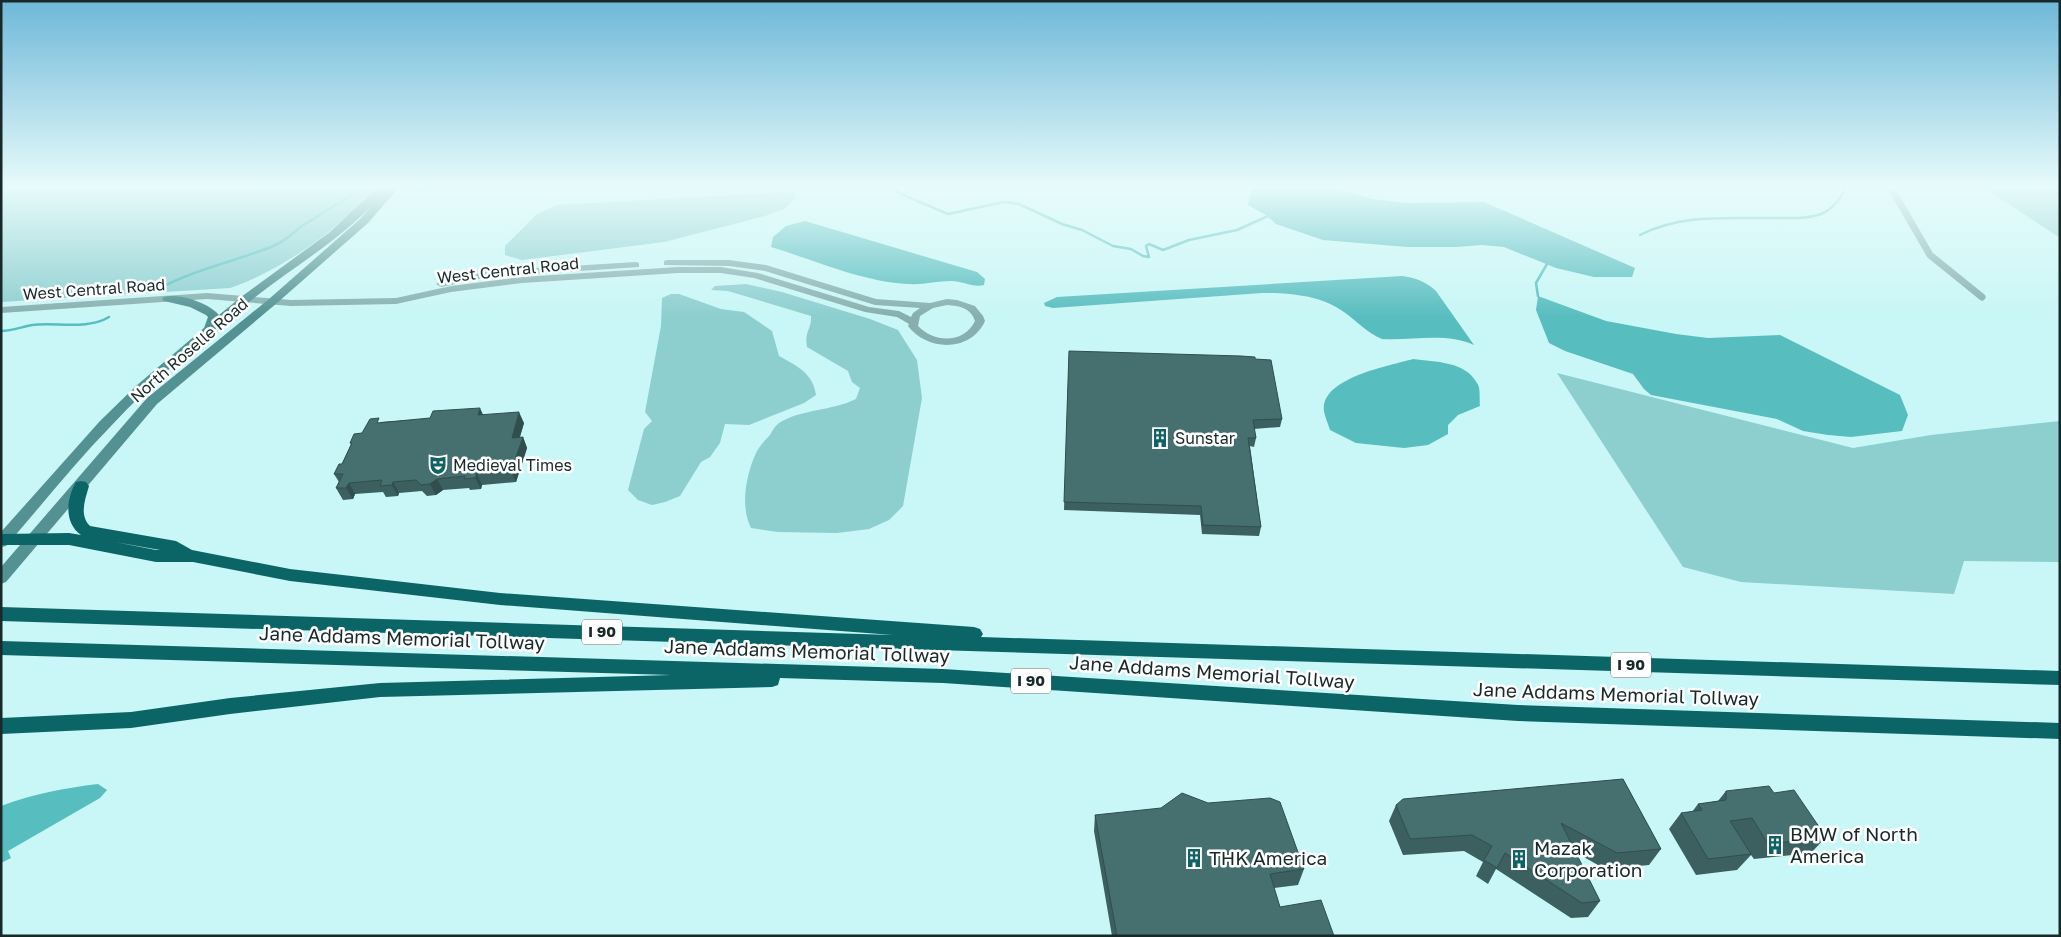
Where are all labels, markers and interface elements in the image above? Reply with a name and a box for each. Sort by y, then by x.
street label: West Central Road [436,253,580,287]
street label: West Central Road [22,274,166,304]
street label: North Roselle Road [126,294,252,406]
building icon: Sunstar [1149,427,1171,449]
place label: Sunstar [1175,428,1235,448]
theatre icon: Medieval Times [427,454,449,476]
place label: Medieval Times [453,455,572,475]
road number: I 90 [582,620,622,644]
street label: Jane Addams Memorial Tollway [259,621,546,654]
street label: Jane Addams Memorial Tollway [664,634,951,667]
street label: Jane Addams Memorial Tollway [1069,650,1356,693]
road number: I 90 [1611,652,1651,678]
road number: I 90 [1011,668,1051,694]
street label: Jane Addams Memorial Tollway [1473,677,1760,710]
place label: BMW of North America [1790,822,1918,867]
building icon: BMW of North America [1764,834,1786,856]
place label: Mazak Corporation [1534,836,1642,881]
place label: THK America [1209,846,1327,869]
building icon: THK America [1183,847,1205,869]
building icon: Mazak Corporation [1508,848,1530,870]

